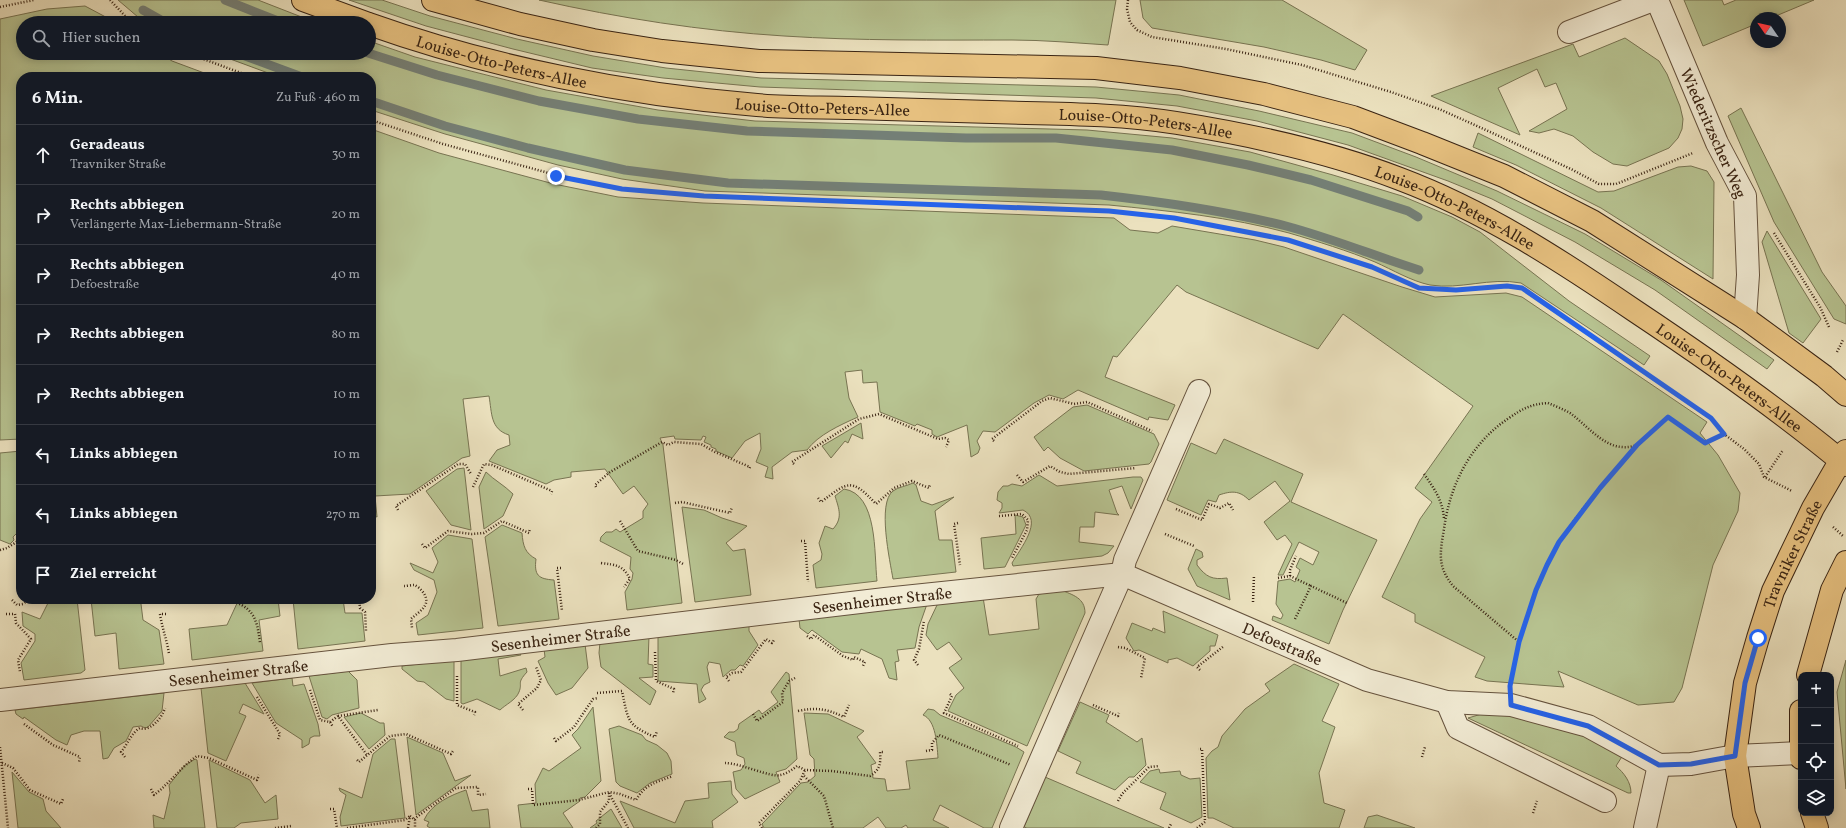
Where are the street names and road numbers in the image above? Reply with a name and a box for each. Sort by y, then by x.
street label: Louise-Otto-Peters-Allee [413,31,588,95]
street label: Wiederitzscher Weg [1674,65,1751,202]
street label: Louise-Otto-Peters-Allee [734,94,910,123]
street label: Louise-Otto-Peters-Allee [1058,105,1234,146]
street label: Louise-Otto-Peters-Allee [1371,162,1538,256]
street label: Louise-Otto-Peters-Allee [1651,319,1806,439]
street label: Travniker Straße [1759,496,1829,612]
street label: Sesenheimer Straße [811,583,953,621]
street label: Defoestraße [1238,618,1325,672]
street label: Sesenheimer Straße [490,620,632,659]
street label: Sesenheimer Straße [168,656,310,694]

